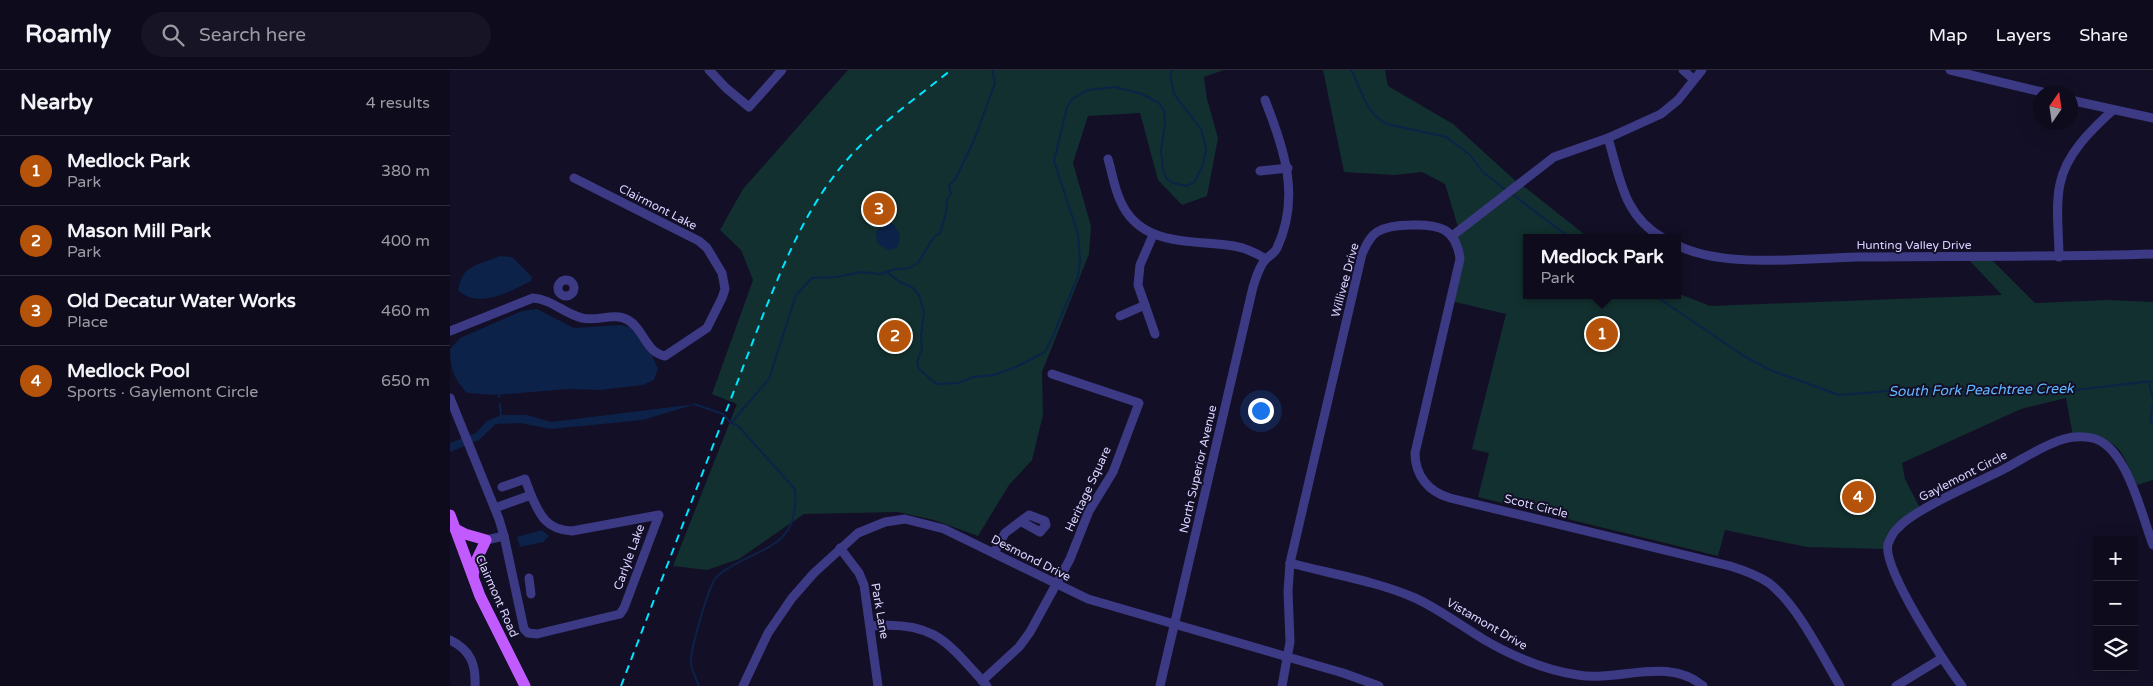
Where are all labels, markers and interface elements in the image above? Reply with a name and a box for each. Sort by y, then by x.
search box [141,12,491,57]
text: Roamly [25,20,111,49]
icon: search [159,21,187,49]
text: Search here [199,24,306,46]
text: Map [1929,24,1968,46]
text: Layers [1996,24,2051,46]
text: Share [2079,24,2128,46]
north arrow [2033,85,2078,130]
text: Nearby [20,90,93,115]
text: 4 results [366,93,430,113]
text: Medlock Park [67,150,190,172]
text: 1 [31,161,41,181]
text: 380 m [381,161,430,181]
text: Park [67,172,101,192]
street label: Clairmont Lake [617,181,700,233]
pin: 3 [863,190,895,228]
text: Mason Mill Park [67,220,211,242]
text: 2 [31,231,41,251]
text: 400 m [381,231,430,251]
popup [1523,234,1681,299]
street label: Hunting Valley Drive [1856,238,1972,252]
street label: Willivee Drive [1328,241,1362,319]
text: Park [67,242,101,262]
text: Medlock Park [1540,246,1664,268]
text: Park [1540,268,1575,288]
text: Old Decatur Water Works [67,290,296,312]
text: 3 [31,301,41,321]
text: 460 m [381,301,430,321]
text: Place [67,312,108,332]
pin: 1 [1586,315,1618,353]
pin: 2 [879,317,911,355]
text: Medlock Pool [67,360,190,382]
text: 4 [31,371,41,391]
text: 650 m [381,371,430,391]
water label: South Fork Peachtree Creek [1888,380,2075,400]
text: Sports · Gaylemont Circle [67,382,258,402]
your location [1248,398,1274,424]
street label: North Superior Avenue [1176,403,1220,534]
street label: Heritage Square [1062,444,1114,534]
street label: Gaylemont Circle [1917,448,2010,504]
pin: 4 [1842,478,1874,516]
street label: Scott Circle [1503,491,1570,521]
street label: Carlyle Lake [611,522,647,592]
street label: Desmond Drive [989,532,1073,584]
map controls [2093,536,2138,671]
button: + [2093,536,2138,581]
street label: Clairmont Road [473,553,521,639]
button: − [2093,581,2138,626]
street label: Park Lane [868,582,892,640]
street label: Vistamont Drive [1444,595,1530,653]
button: layers [2093,626,2138,671]

